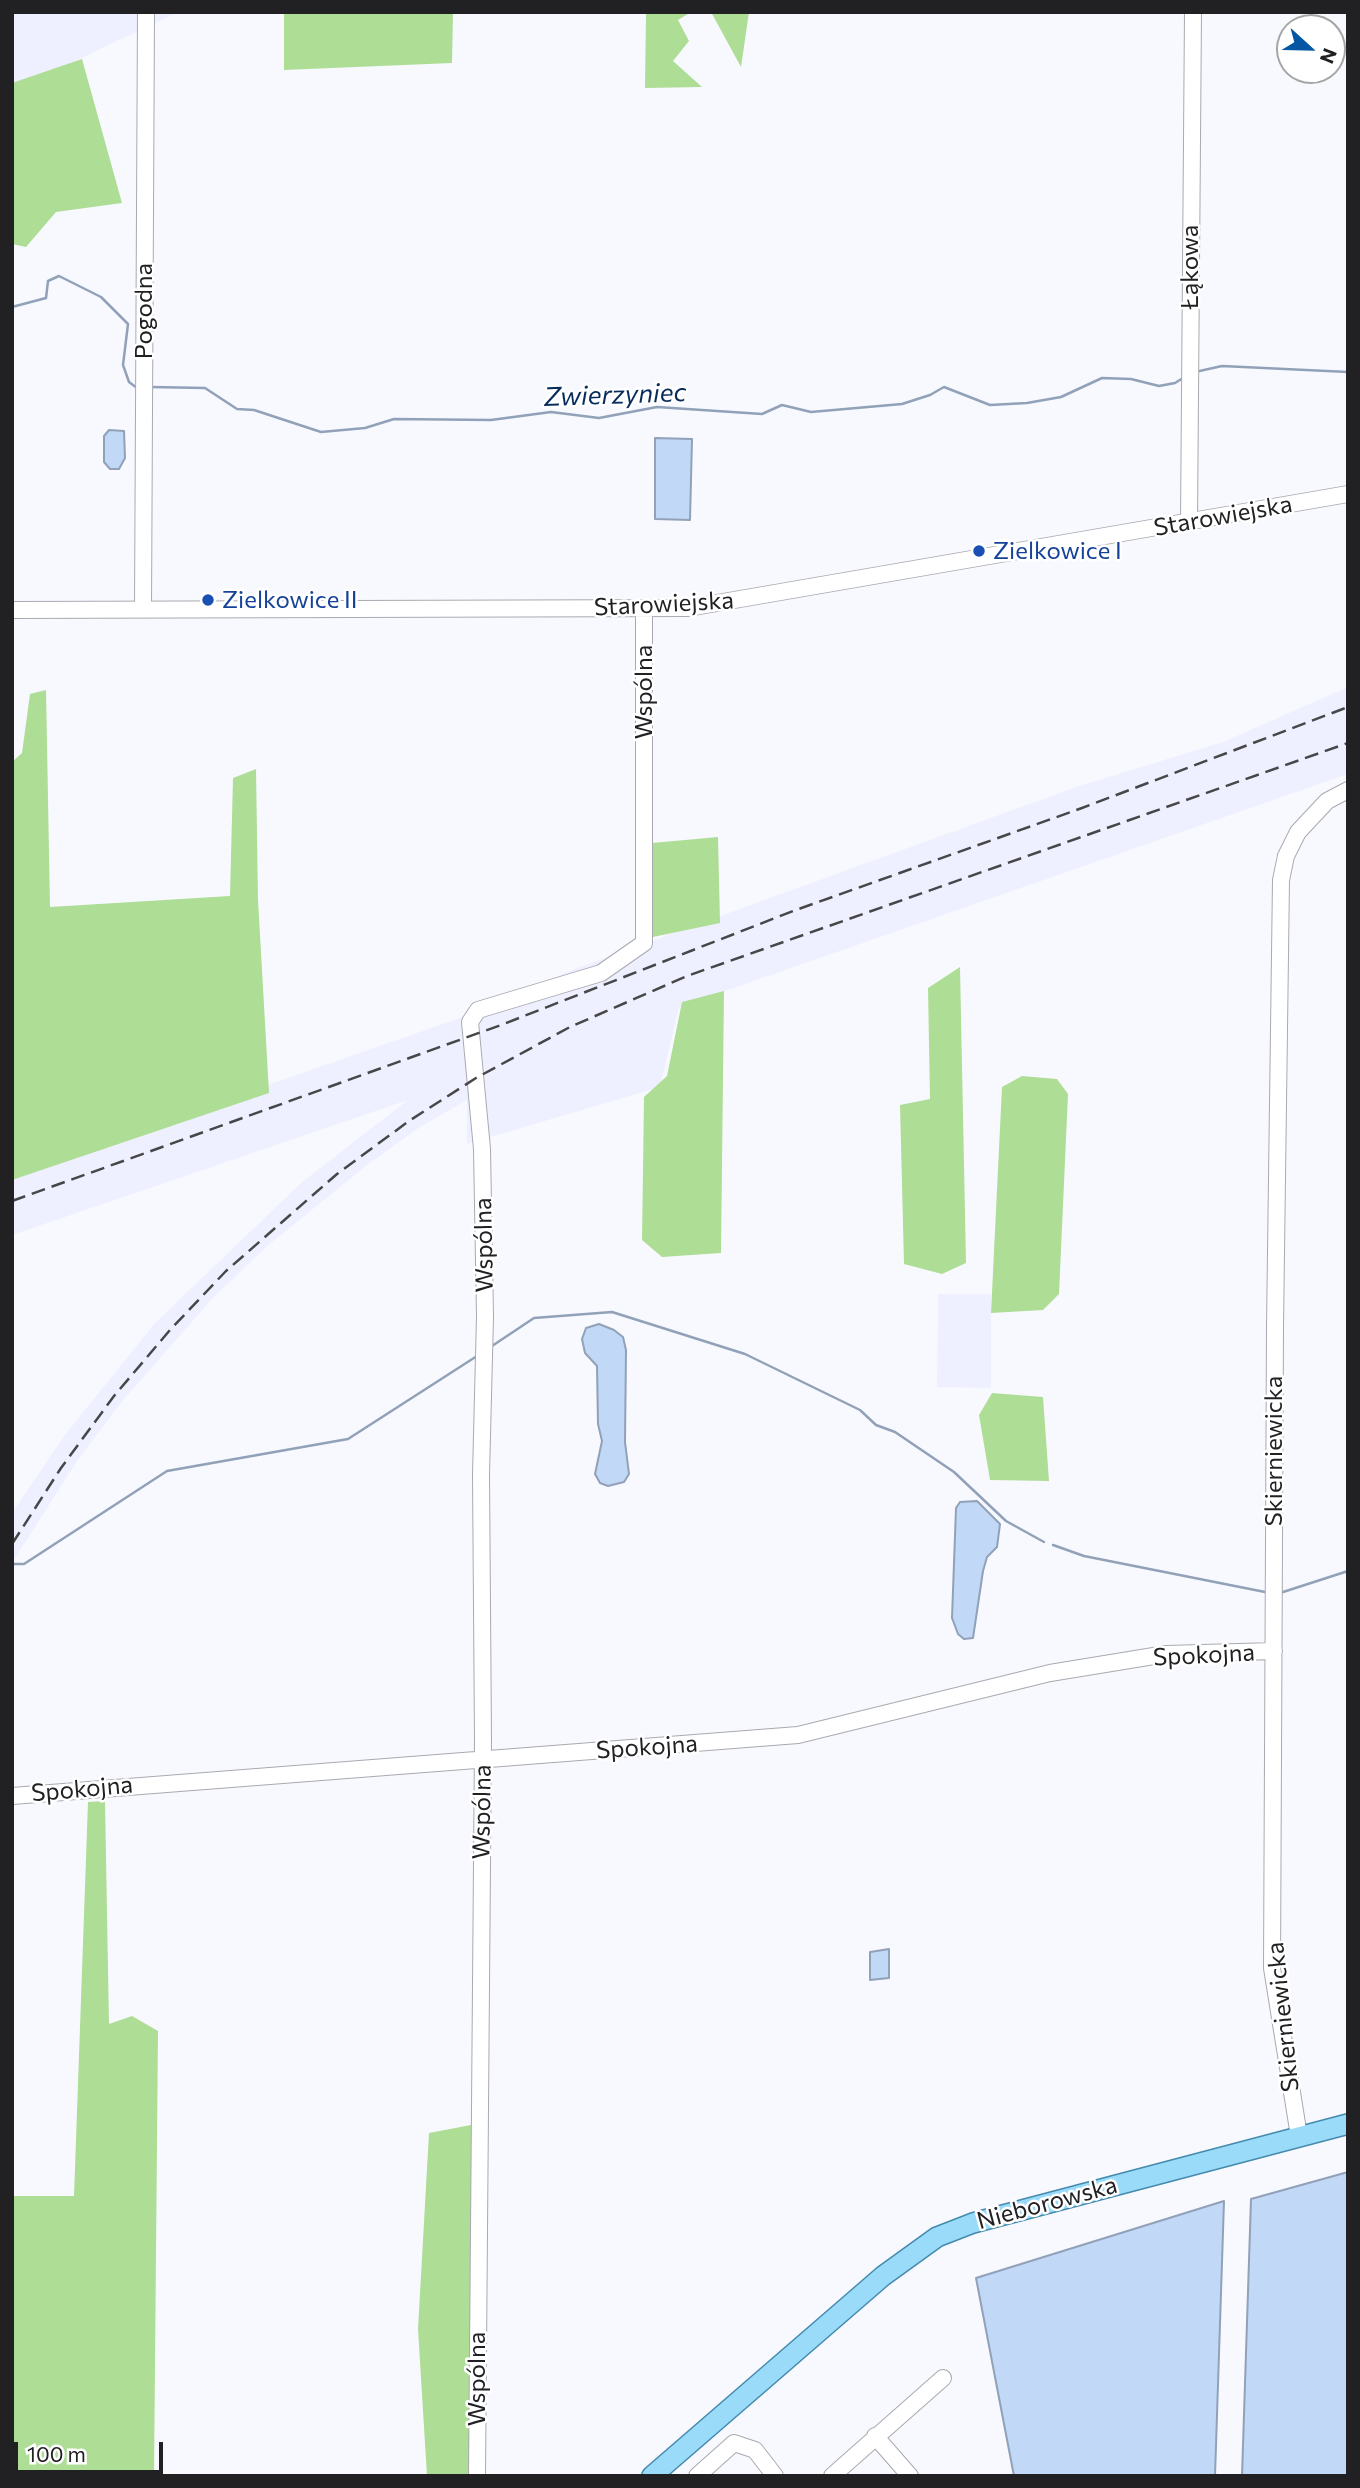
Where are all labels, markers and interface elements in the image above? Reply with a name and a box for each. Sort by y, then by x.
north arrow [1276,14,1346,84]
text: N [1316,45,1342,67]
street label: Łąkowa [1176,225,1204,309]
street label: Pogodna [130,263,158,359]
water label: Zwierzyniec [543,377,687,413]
street label: Starowiejska [1152,490,1294,542]
place label: Zielkowice I [993,537,1122,565]
marker: Zielkowice I [971,543,987,559]
place label: Zielkowice II [222,586,357,614]
street label: Starowiejska [593,586,735,622]
marker: Zielkowice II [200,592,216,608]
street label: Wspólna [630,645,658,739]
street label: Wspólna [469,1197,499,1293]
street label: Skierniewicka [1260,1376,1288,1526]
street label: Spokojna [1152,1638,1256,1672]
street label: Spokojna [595,1729,699,1765]
street label: Wspólna [467,1764,497,1860]
street label: Spokojna [30,1770,134,1808]
street label: Skierniewicka [1261,1941,1305,2093]
street label: Nieborowska [974,2170,1120,2236]
street label: Wspólna [463,2332,491,2426]
scale bar [18,2428,166,2472]
text: 100 m [27,2441,86,2466]

